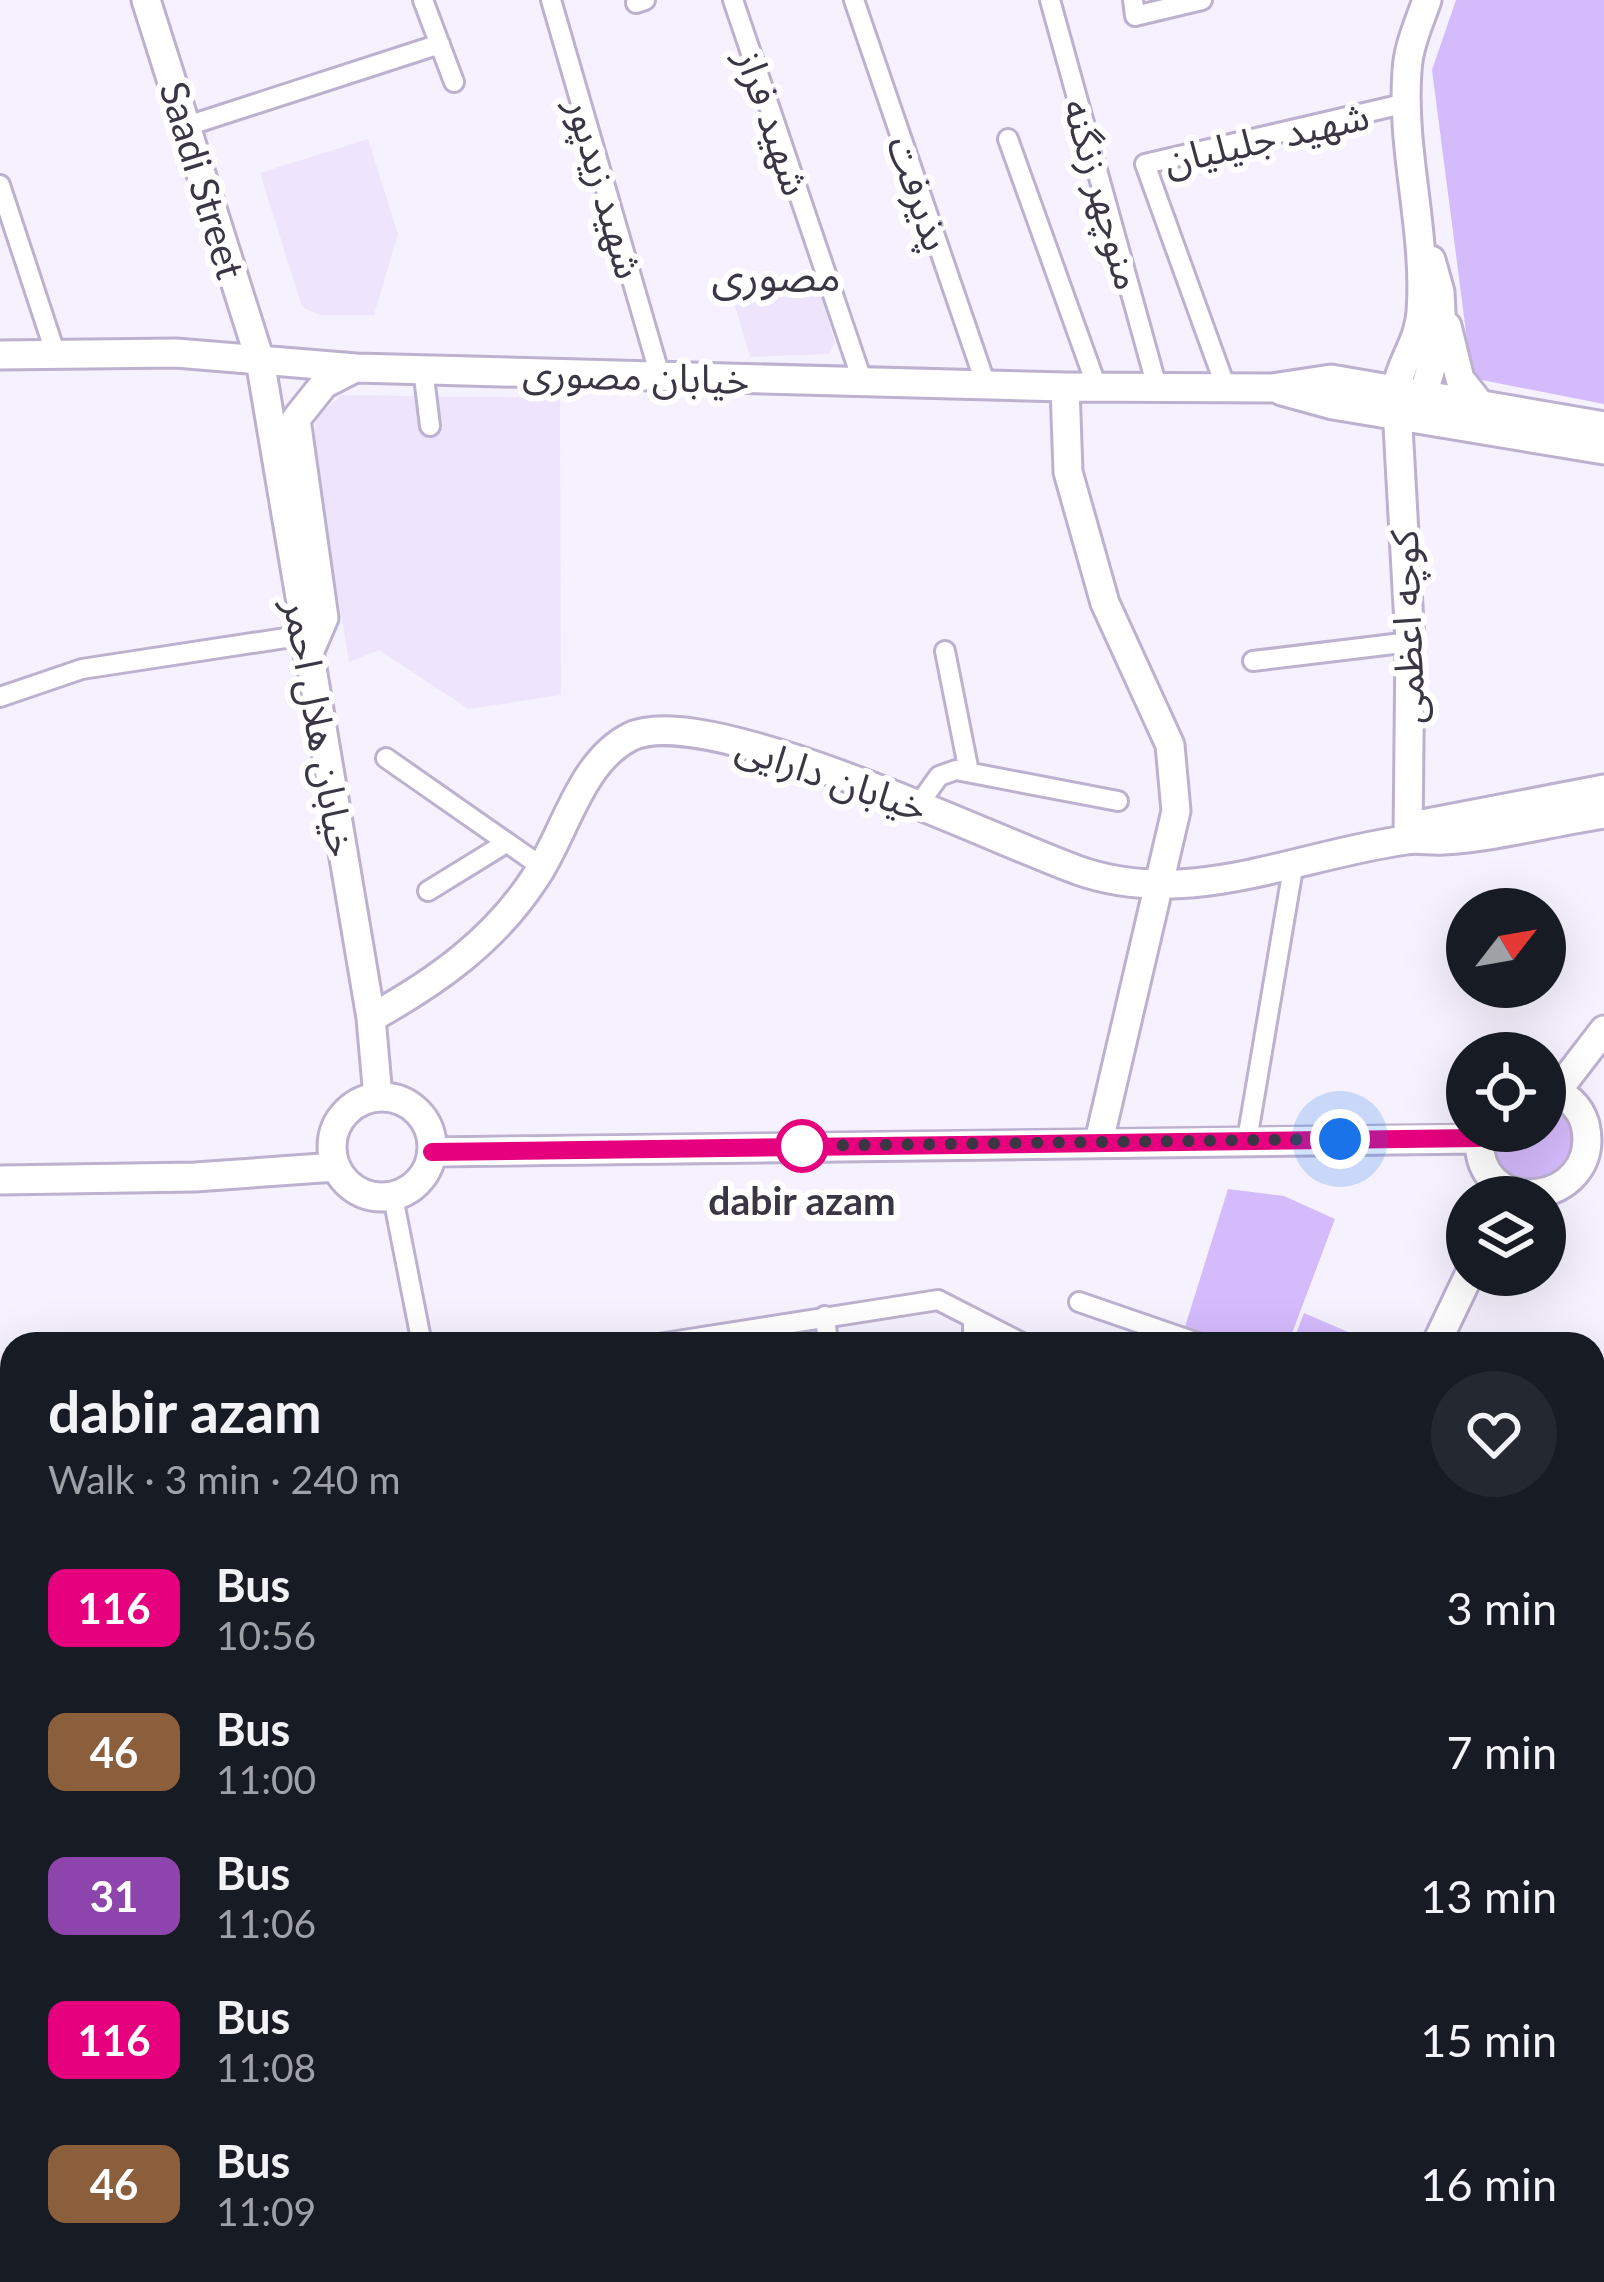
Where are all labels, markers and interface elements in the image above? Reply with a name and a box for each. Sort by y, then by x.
street label: شهید فراز [726,42,820,201]
street label: Saadi Street [151,76,255,284]
street label: شهید جلیلیان [1159,91,1373,184]
street label: شهید زیدپور [554,92,654,285]
street label: منوچهر زنگنه [1051,93,1153,296]
street label: پذیرفت [875,130,961,258]
district label: مصوری [711,250,841,301]
street label: خیابان مصوری [522,348,750,403]
street label: کوچه اعظمی [1380,528,1436,725]
street label: خیابان هلال احمر [275,595,366,860]
street label: خیابان دارایی [730,722,933,831]
north arrow [1446,888,1566,1008]
map controls [1446,888,1566,1296]
button: locate [1446,1032,1566,1152]
your location [1310,1109,1370,1169]
marker: dabir azam [777,1121,827,1171]
button: layers [1446,1176,1566,1296]
place label: dabir azam [708,1177,896,1223]
button: heart [1431,1371,1557,1497]
text: dabir azam [48,1377,322,1445]
text: Walk · 3 min · 240 m [48,1456,401,1502]
text: Bus [216,1558,290,1612]
text: 3 min [1446,1581,1557,1635]
text: 116 [77,1583,151,1633]
text: 10:56 [216,1612,316,1658]
text: Bus [216,1702,290,1756]
text: 7 min [1446,1725,1557,1779]
text: 46 [90,1727,138,1777]
text: 11:00 [216,1756,316,1802]
text: Bus [216,1846,290,1900]
text: 13 min [1420,1869,1557,1923]
text: 31 [90,1871,138,1921]
text: 11:06 [216,1900,316,1946]
text: Bus [216,1990,290,2044]
text: 15 min [1420,2013,1557,2067]
text: 116 [77,2015,151,2065]
text: 11:08 [216,2044,316,2090]
text: Bus [216,2134,290,2188]
text: 16 min [1420,2157,1557,2211]
text: 46 [90,2159,138,2209]
text: 11:09 [216,2188,316,2234]

